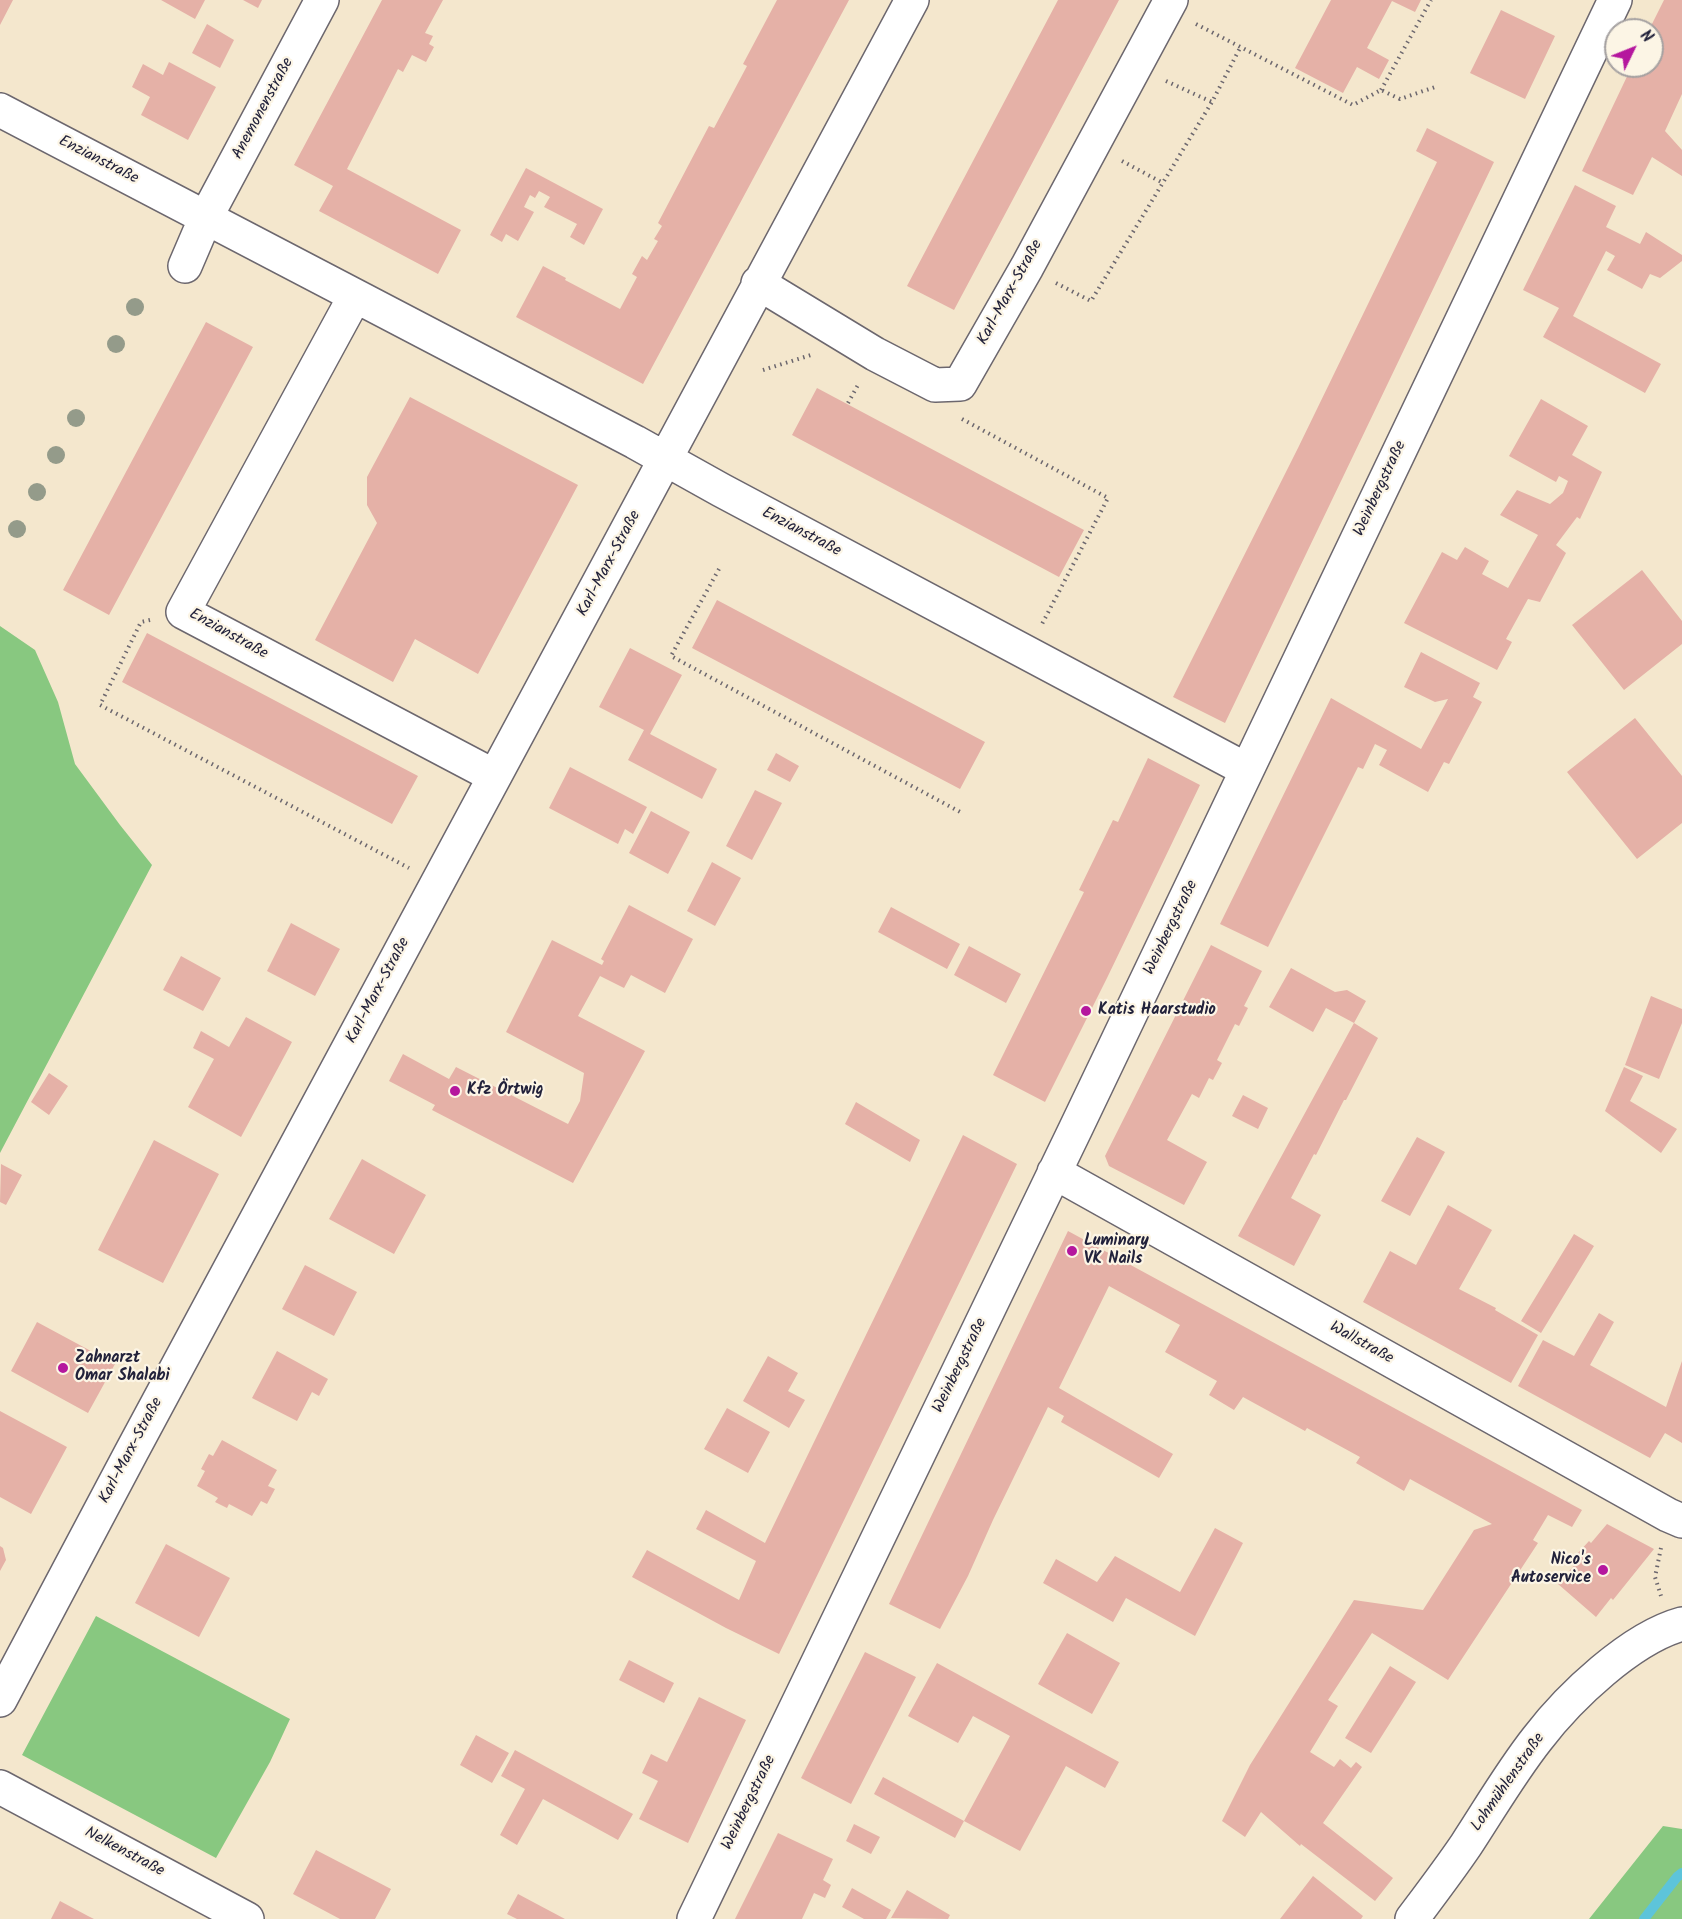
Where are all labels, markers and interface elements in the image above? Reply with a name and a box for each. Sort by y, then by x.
north arrow [1604,18,1664,78]
text: N [1633,25,1659,49]
street label: Anemonenstraße [229,55,299,163]
street label: Enzianstraße [55,133,141,189]
street label: Karl-Marx-Straße [974,237,1048,349]
street label: Weinbergstraße [1351,438,1411,540]
street label: Enzianstraße [758,504,844,562]
street label: Karl-Marx-Straße [574,508,646,620]
street label: Enzianstraße [185,605,271,665]
street label: Weinbergstraße [1141,878,1203,978]
street label: Karl-Marx-Straße [343,935,415,1047]
place label: Katis Haarstudio [1098,1001,1216,1021]
marker: Katis Haarstudio [1079,1004,1093,1018]
place label: Kfz Örtwig [467,1081,544,1101]
marker: Kfz Örtwig [448,1084,462,1098]
place label: Luminary VK Nails [1084,1232,1149,1270]
marker: Luminary VK Nails [1065,1244,1079,1258]
street label: Weinbergstraße [930,1316,992,1416]
street label: Wallstraße [1326,1319,1396,1369]
place label: Zahnarzt Omar Shalabi [75,1349,170,1387]
marker: Zahnarzt Omar Shalabi [56,1361,70,1375]
street label: Karl-Marx-Straße [96,1395,168,1507]
place label: Nico's Autoservice [1511,1551,1591,1589]
marker: Nico's Autoservice [1596,1563,1610,1577]
street label: Lohmühlenstraße [1468,1730,1550,1836]
street label: Weinbergstraße [719,1753,781,1853]
street label: Nelkenstraße [81,1824,167,1882]

